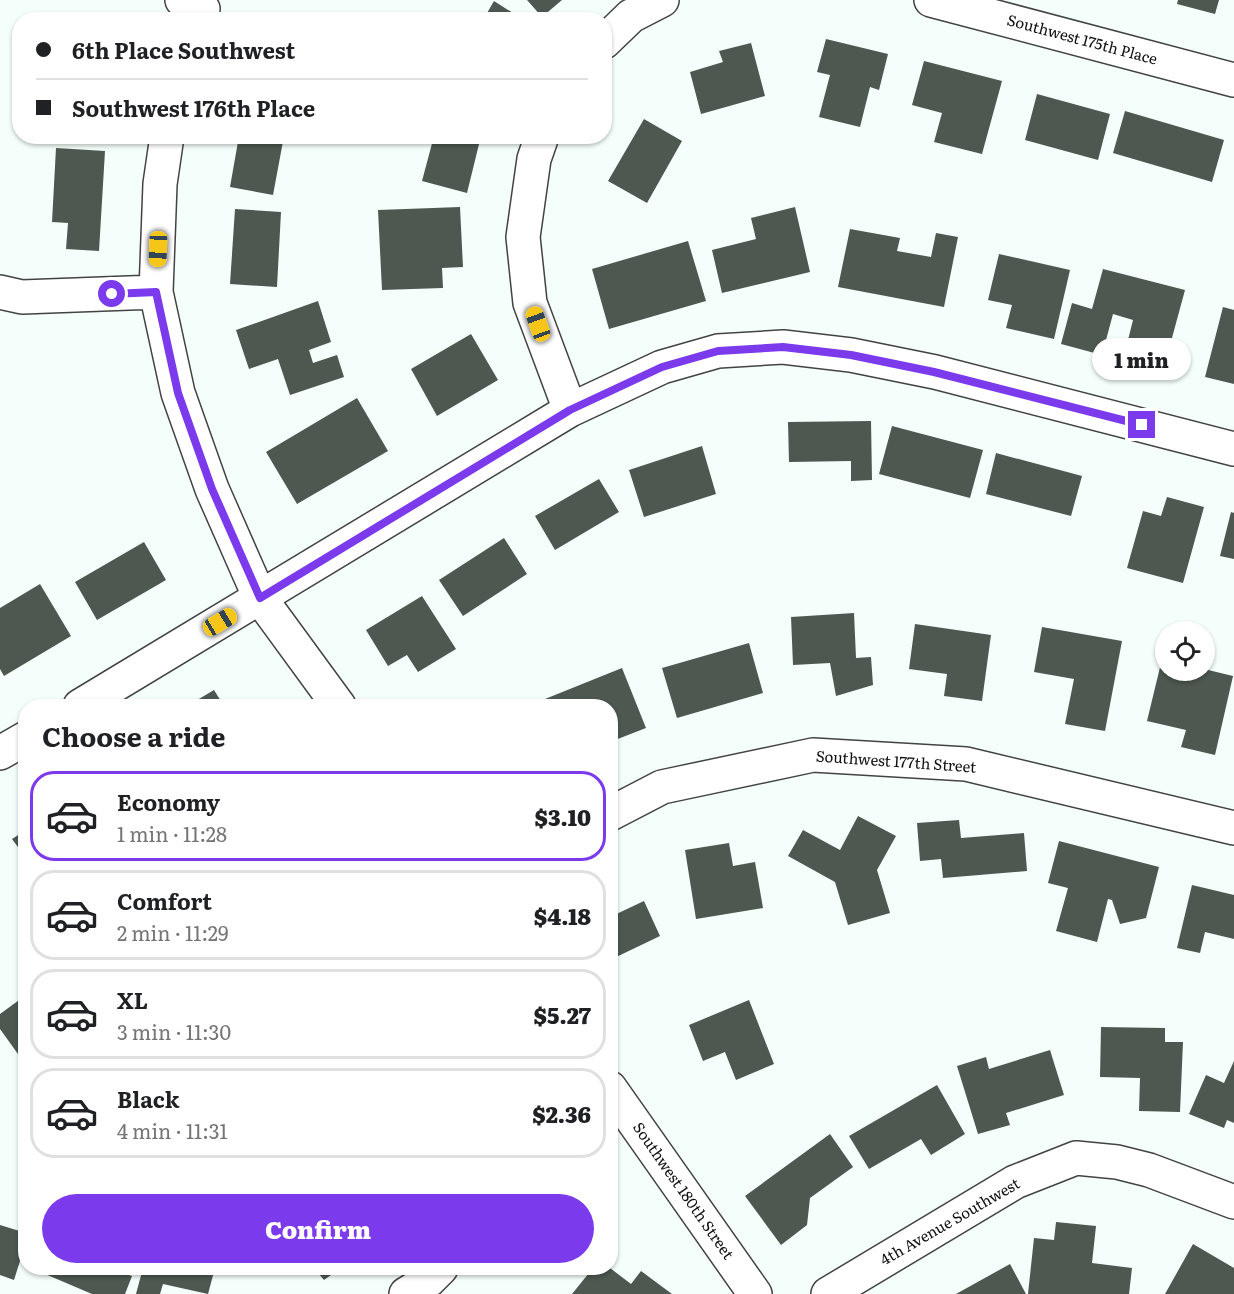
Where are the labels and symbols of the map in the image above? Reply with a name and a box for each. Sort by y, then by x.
street label: Southwest 175th Place [1005,7,1160,70]
car [148,231,168,267]
route start [98,280,125,307]
car [523,304,553,344]
callout: 1 min [1092,338,1192,380]
route end [1128,411,1155,438]
car [200,605,240,639]
street label: Southwest 177th Street [815,743,977,778]
street label: Southwest 180th Street [628,1117,740,1264]
street label: 4th Avenue Southwest [875,1171,1023,1270]

